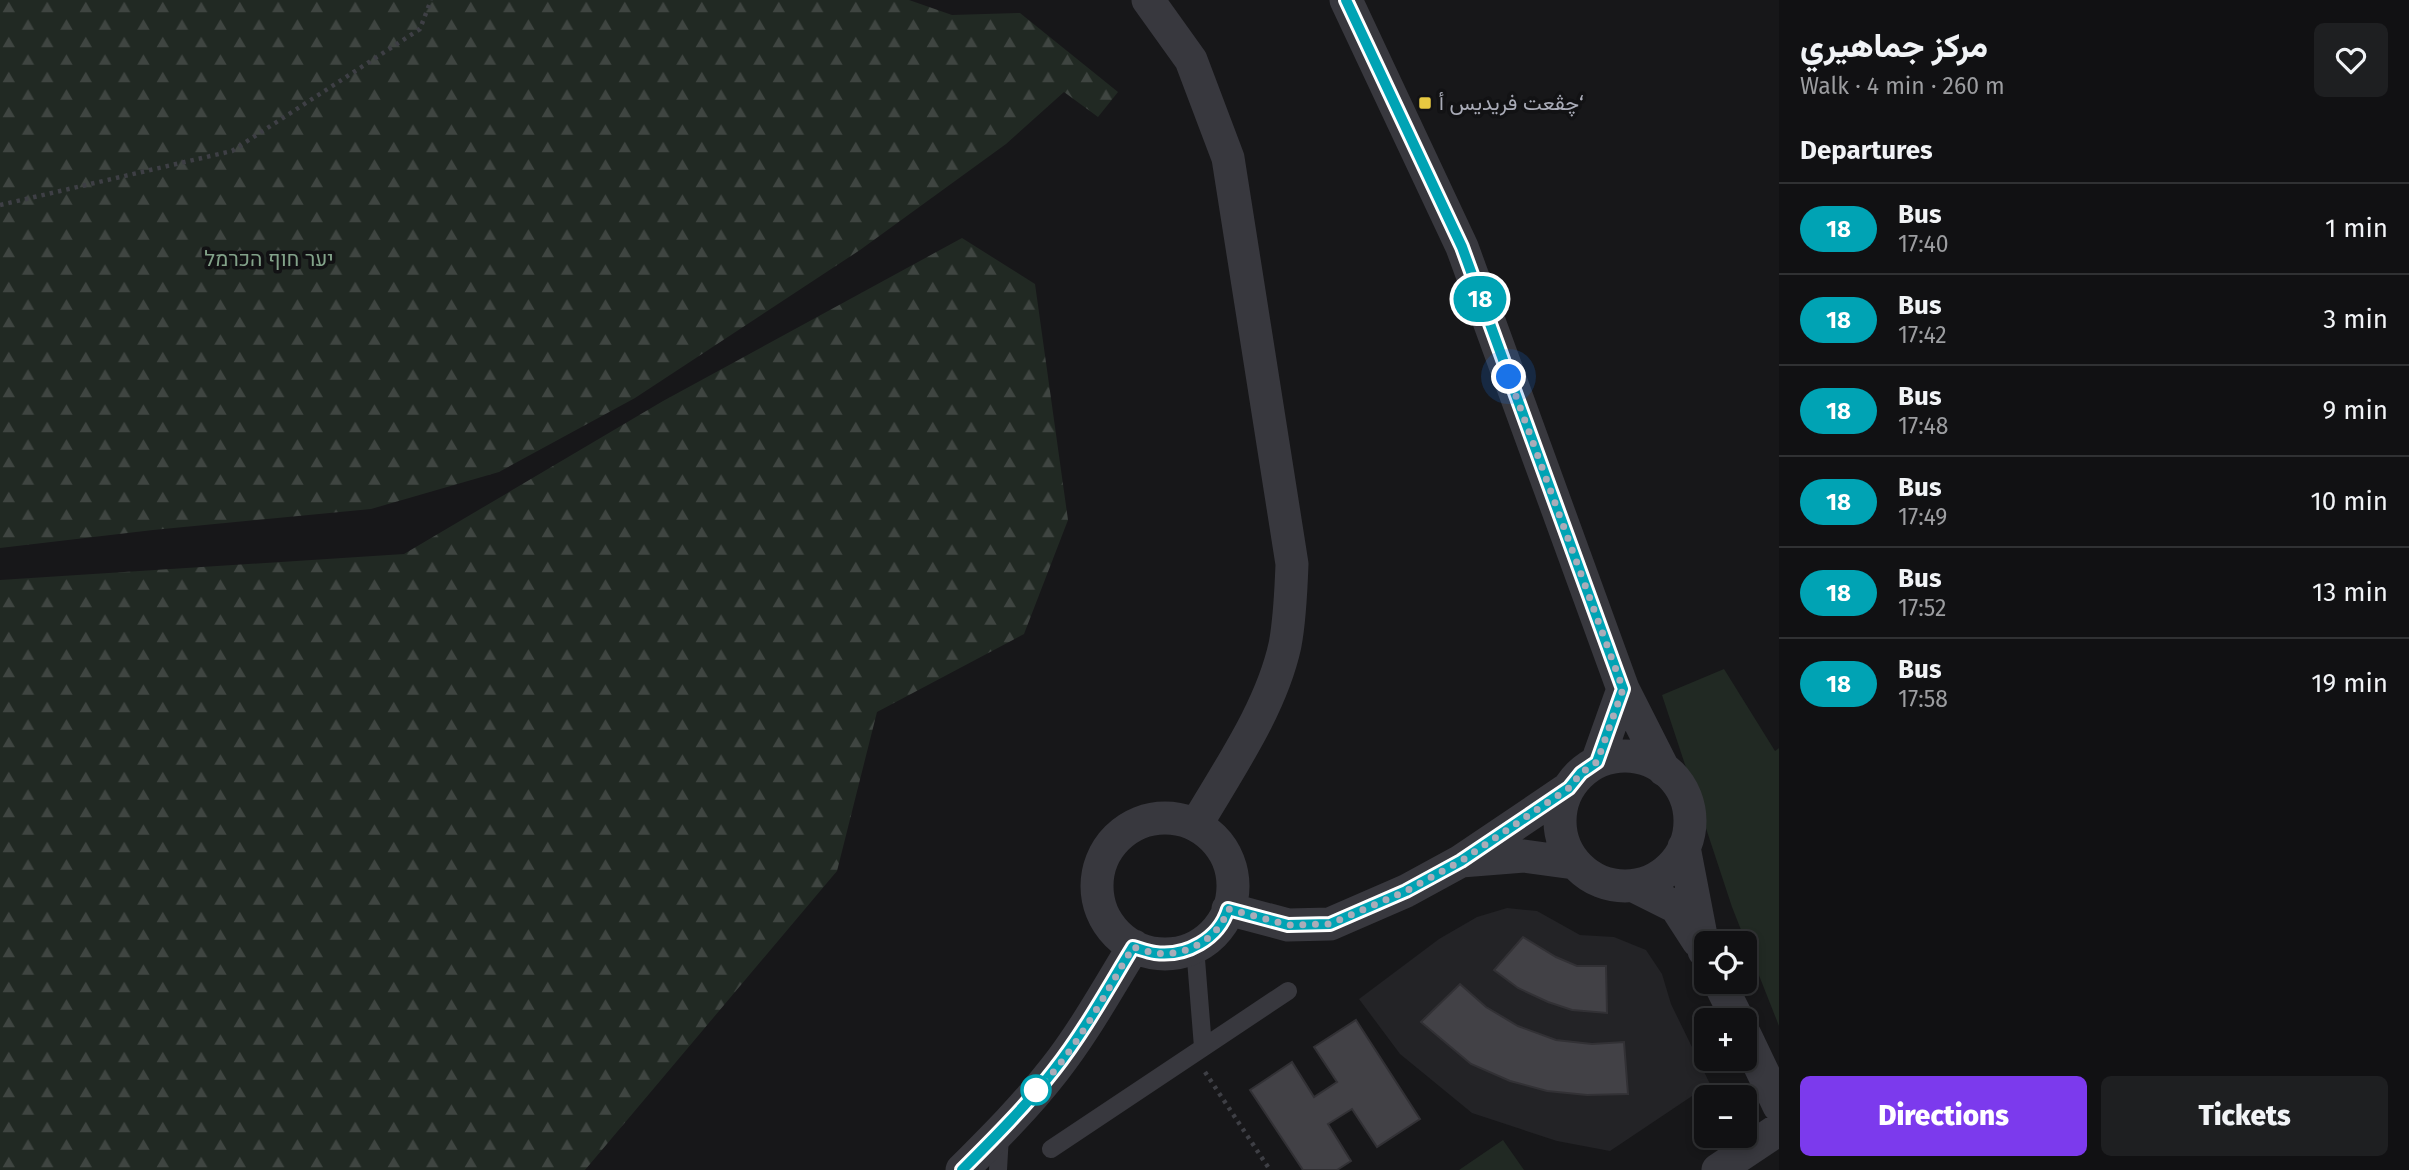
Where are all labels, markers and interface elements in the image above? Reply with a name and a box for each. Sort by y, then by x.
button: heart [2314,23,2388,97]
text: مركز جماهيري [1800,26,1988,66]
text: Walk · 4 min · 260 m [1800,72,2005,100]
place label: چڤعت فريديس أ‘ [1439,90,1584,117]
marker: چڤعت فريديس أ‘ [1417,95,1433,111]
text: Departures [1800,135,1933,166]
text: Bus [1898,199,1941,230]
text: 1 min [2325,213,2388,244]
text: 18 [1826,215,1851,243]
text: 17:40 [1898,230,1949,258]
park label: יער חוף הכרמל [204,246,334,272]
line badge: 18 [1448,276,1512,322]
text: 18 [1467,285,1493,313]
text: Bus [1898,290,1941,321]
text: 3 min [2323,304,2388,335]
text: 18 [1826,306,1851,334]
text: 17:42 [1898,321,1947,349]
your location [1491,359,1526,394]
text: Bus [1898,381,1941,412]
text: 9 min [2323,395,2388,426]
text: 18 [1826,397,1851,425]
text: 17:48 [1898,412,1949,440]
text: Bus [1898,472,1941,503]
text: 10 min [2310,486,2388,517]
text: 18 [1826,488,1851,516]
text: 17:49 [1898,503,1947,531]
text: Bus [1898,563,1941,594]
text: 13 min [2312,577,2388,608]
text: 18 [1826,579,1851,607]
text: 17:52 [1898,594,1946,622]
text: Bus [1898,654,1941,685]
text: 19 min [2311,668,2388,699]
text: 18 [1826,670,1851,698]
text: 17:58 [1898,685,1948,713]
map controls [1694,931,1757,1148]
button: locate [1694,931,1757,994]
button: + [1694,1008,1757,1071]
unlabelled marker [1021,1075,1051,1105]
button: Directions [1800,1076,2087,1156]
button: Tickets [2101,1076,2388,1156]
button: − [1694,1085,1757,1148]

